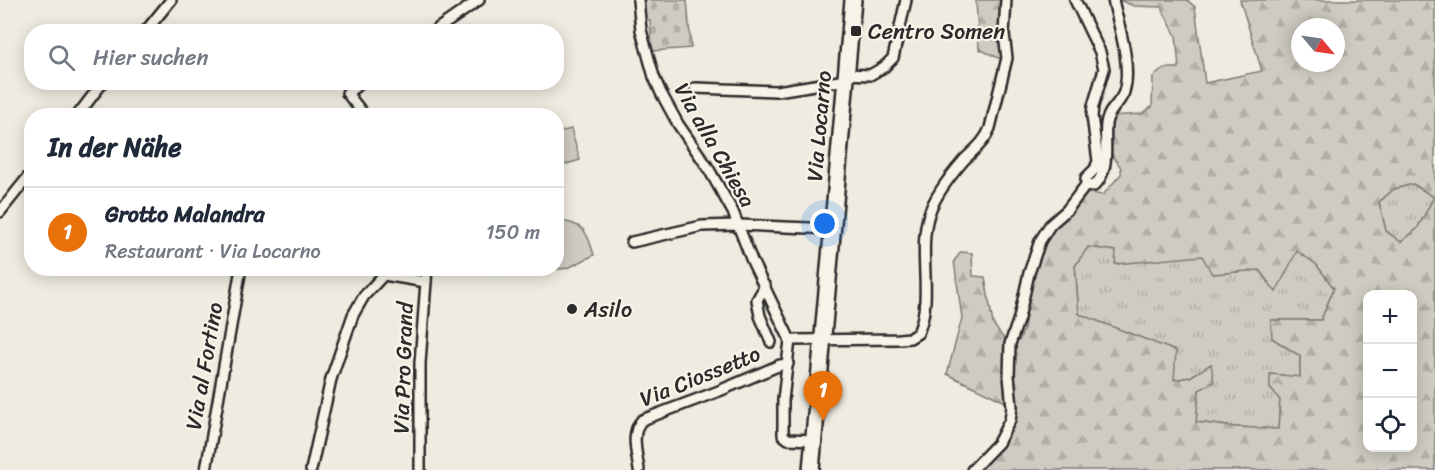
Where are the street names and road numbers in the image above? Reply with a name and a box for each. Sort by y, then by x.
street label: Via Locarno [795,69,843,183]
street label: Via alla Chiesa [663,75,767,215]
street label: Via al Fortino [174,299,234,433]
street label: Via Pro Grand [381,300,425,435]
street label: Via Ciossetto [634,334,767,418]

